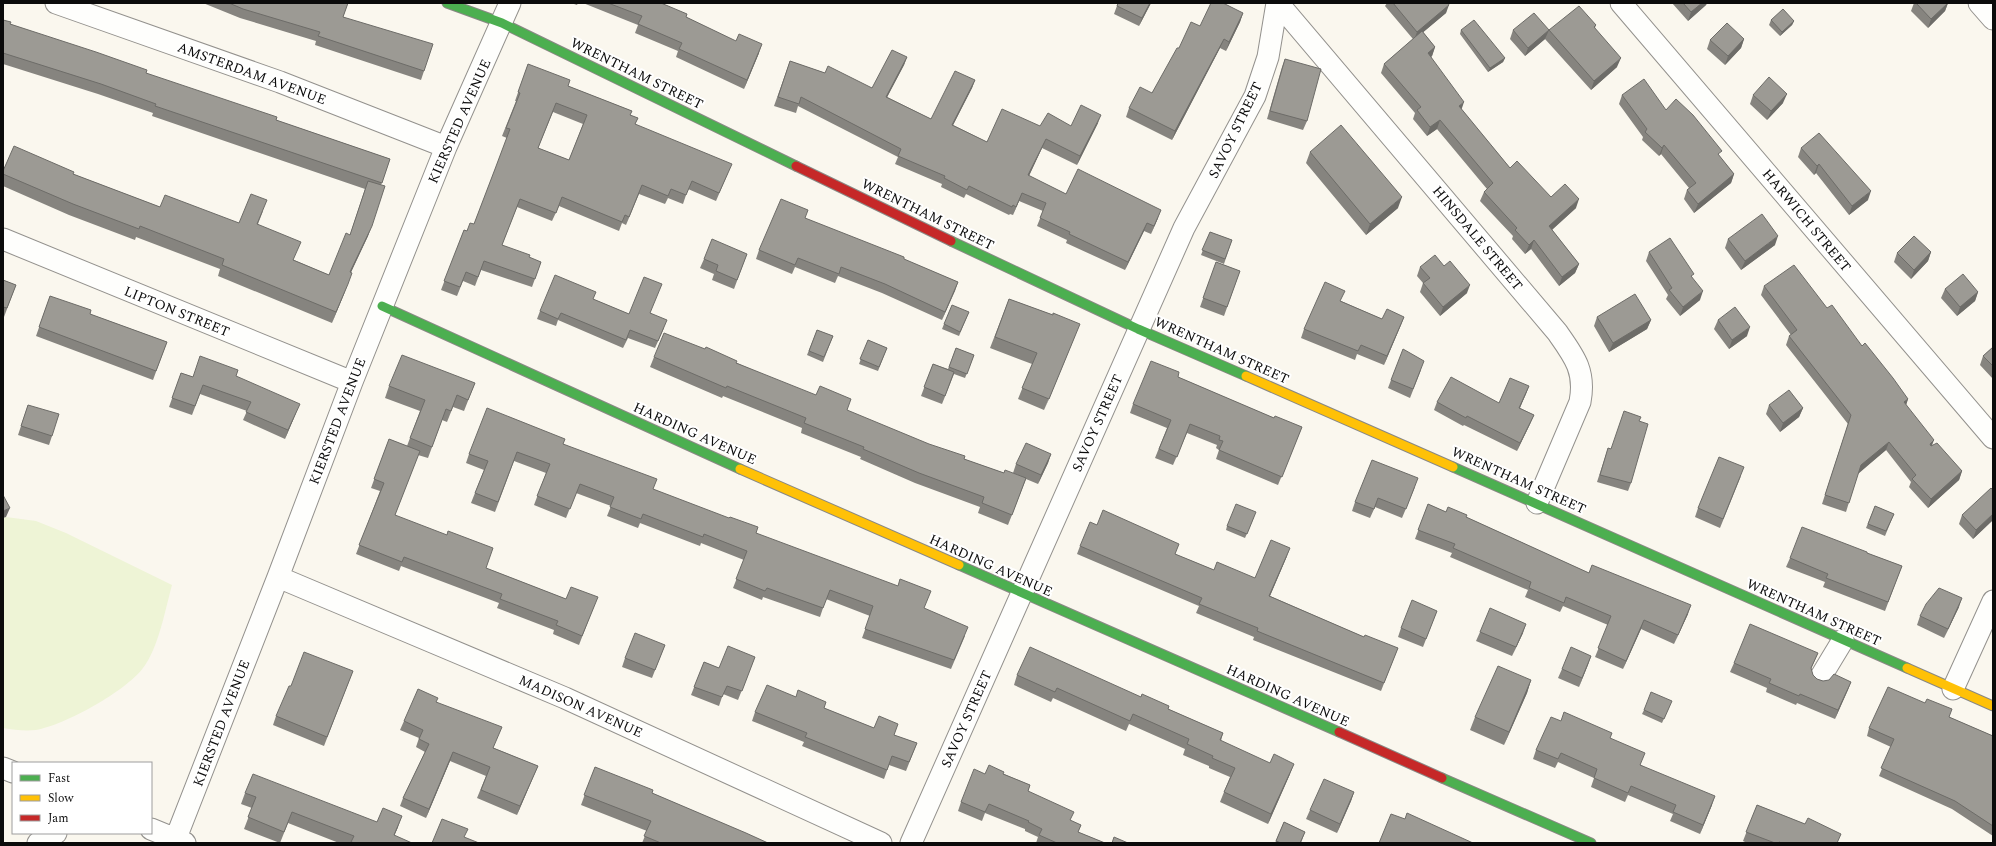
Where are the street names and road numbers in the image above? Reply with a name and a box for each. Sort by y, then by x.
street label: WRENTHAM STREET [567,32,707,115]
street label: AMSTERDAM AVENUE [174,37,329,110]
street label: KIERSTED AVENUE [423,56,496,187]
street label: SAVOY STREET [1203,79,1268,182]
street label: HARWICH STREET [1757,164,1856,276]
street label: WRENTHAM STREET [858,173,998,256]
street label: HINSDALE STREET [1427,181,1528,295]
street label: LIPTON STREET [121,281,233,342]
street label: WRENTHAM STREET [1151,311,1292,390]
street label: KIERSTED AVENUE [304,355,371,488]
street label: SAVOY STREET [1067,371,1128,475]
street label: HARDING AVENUE [630,397,760,470]
street label: WRENTHAM STREET [1448,441,1589,520]
street label: HARDING AVENUE [926,529,1056,602]
street label: WRENTHAM STREET [1743,573,1884,652]
street label: KIERSTED AVENUE [188,657,255,790]
street label: HARDING AVENUE [1223,659,1353,732]
street label: SAVOY STREET [936,667,997,771]
street label: MADISON AVENUE [515,670,646,743]

